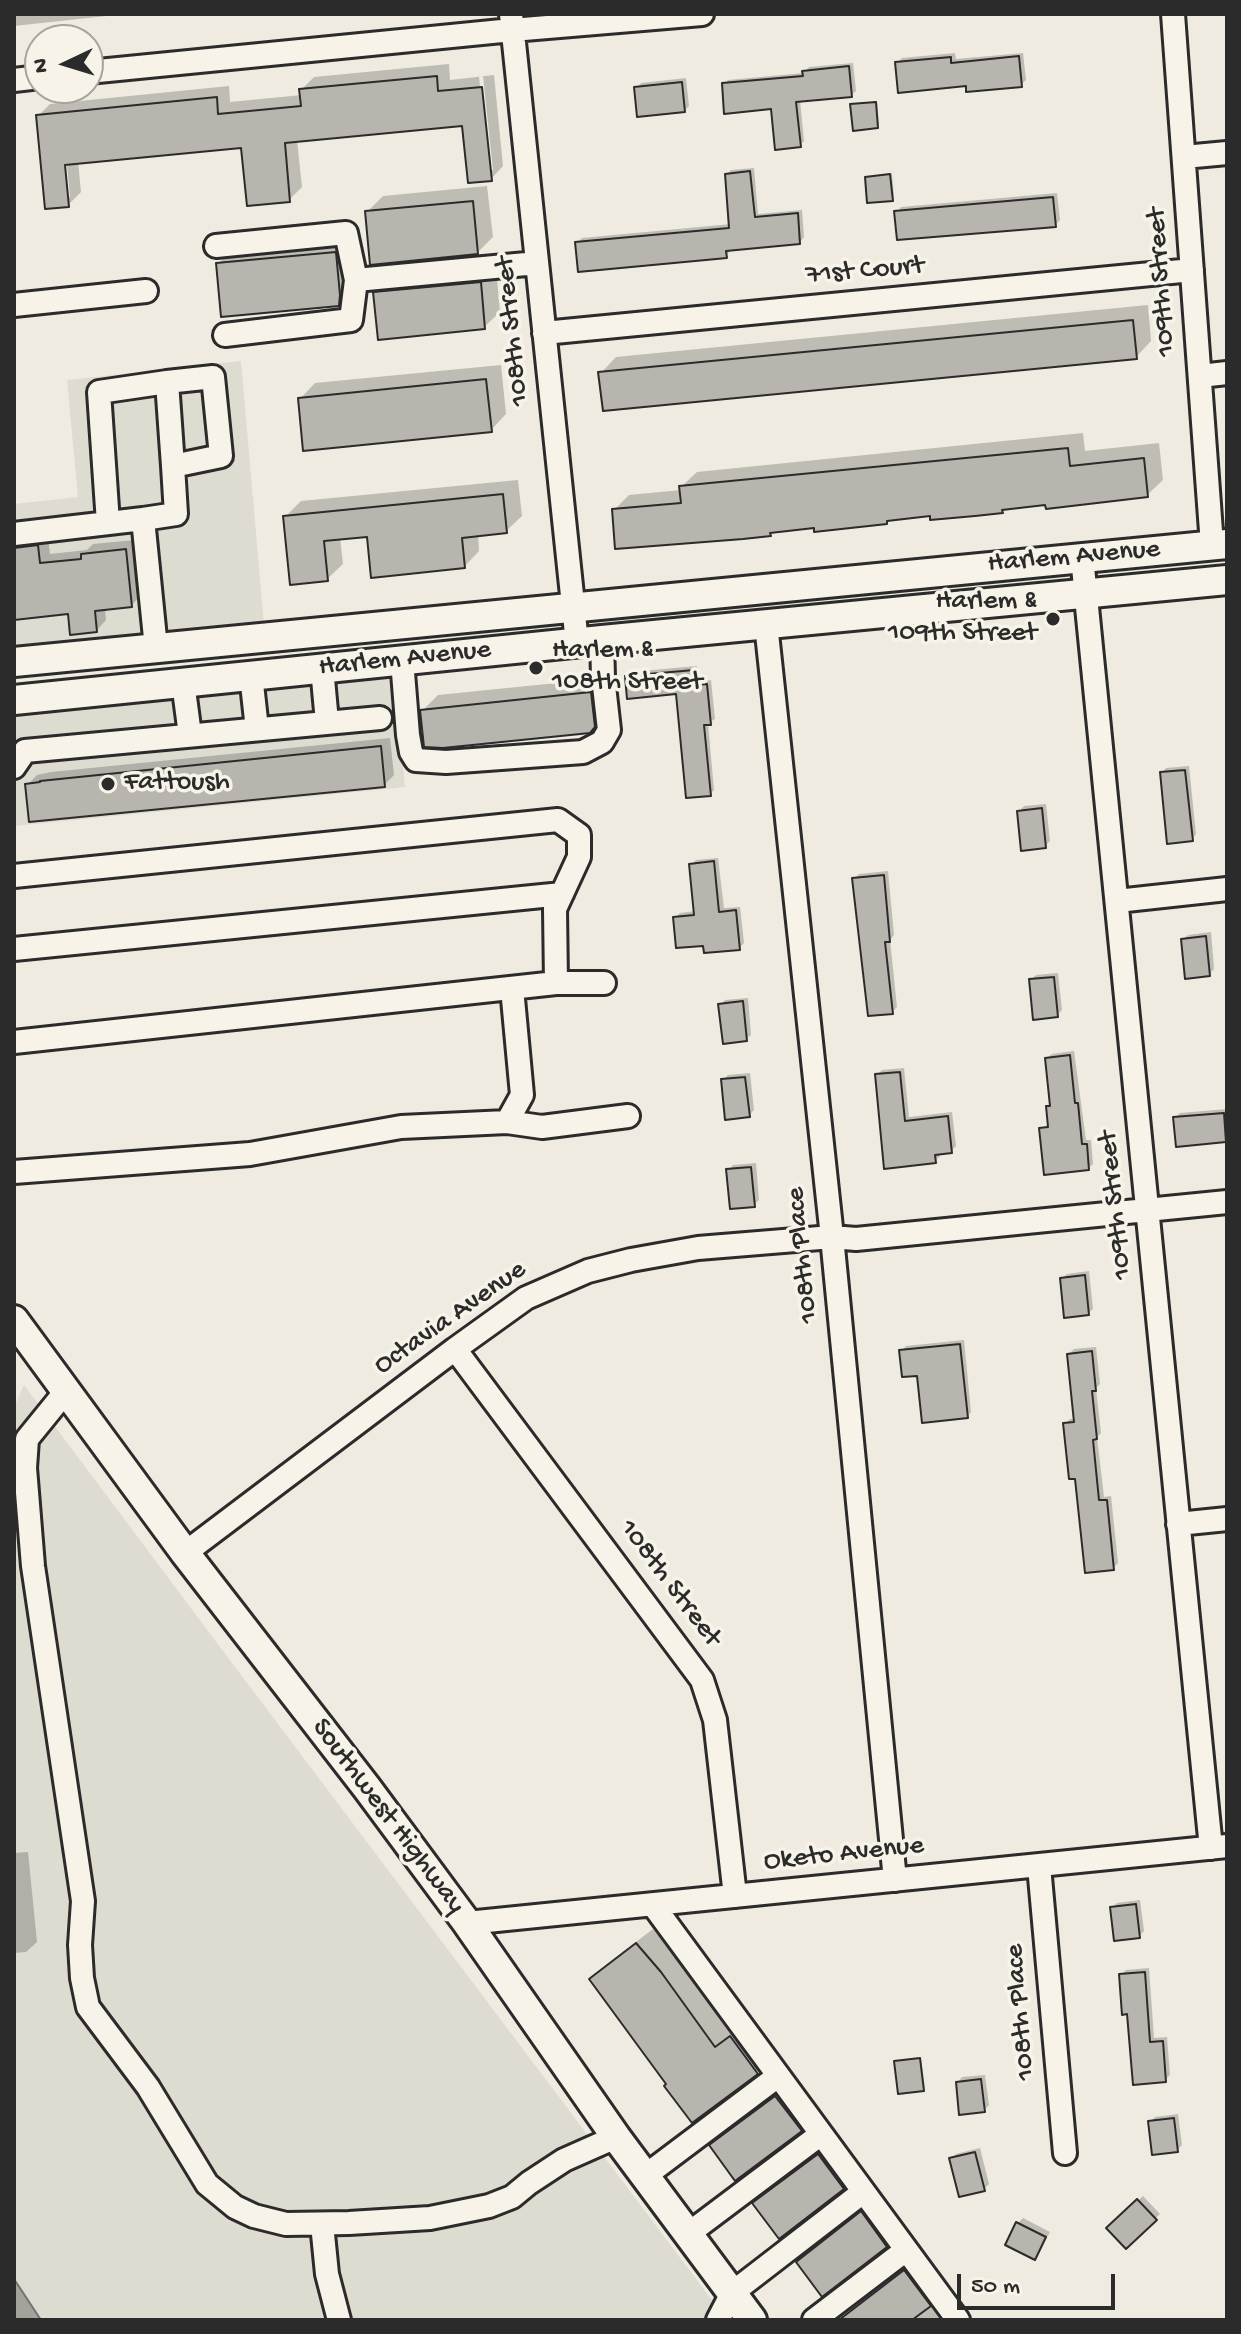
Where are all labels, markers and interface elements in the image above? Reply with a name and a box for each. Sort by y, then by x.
north arrow [24,24,104,104]
text: N [29,57,56,74]
street label: 109th Street [1141,207,1185,357]
street label: 71st Court [805,250,925,294]
street label: 108th Street [489,255,539,407]
street label: Harlem Avenue [986,534,1162,582]
place label: Harlem & 109th Street [888,586,1037,652]
marker: Harlem & 109th Street [1044,610,1062,628]
street label: Harlem Avenue [317,634,493,686]
place label: Harlem & 108th Street [552,635,702,701]
marker: Harlem & 108th Street [527,659,545,677]
place label: Fattoush [124,767,230,801]
marker: Fattoush [99,775,117,793]
street label: 109th Street [1093,1129,1141,1281]
street label: 108th Place [780,1185,828,1325]
street label: Octavia Avenue [368,1254,534,1384]
street label: 108th Street [610,1514,728,1654]
street label: Southwest Highway [303,1713,471,1921]
street label: Oketo Avenue [762,1830,926,1880]
street label: 108th Place [999,1942,1045,2082]
scale bar [961,2258,1119,2308]
text: 50 m [971,2273,1020,2302]

